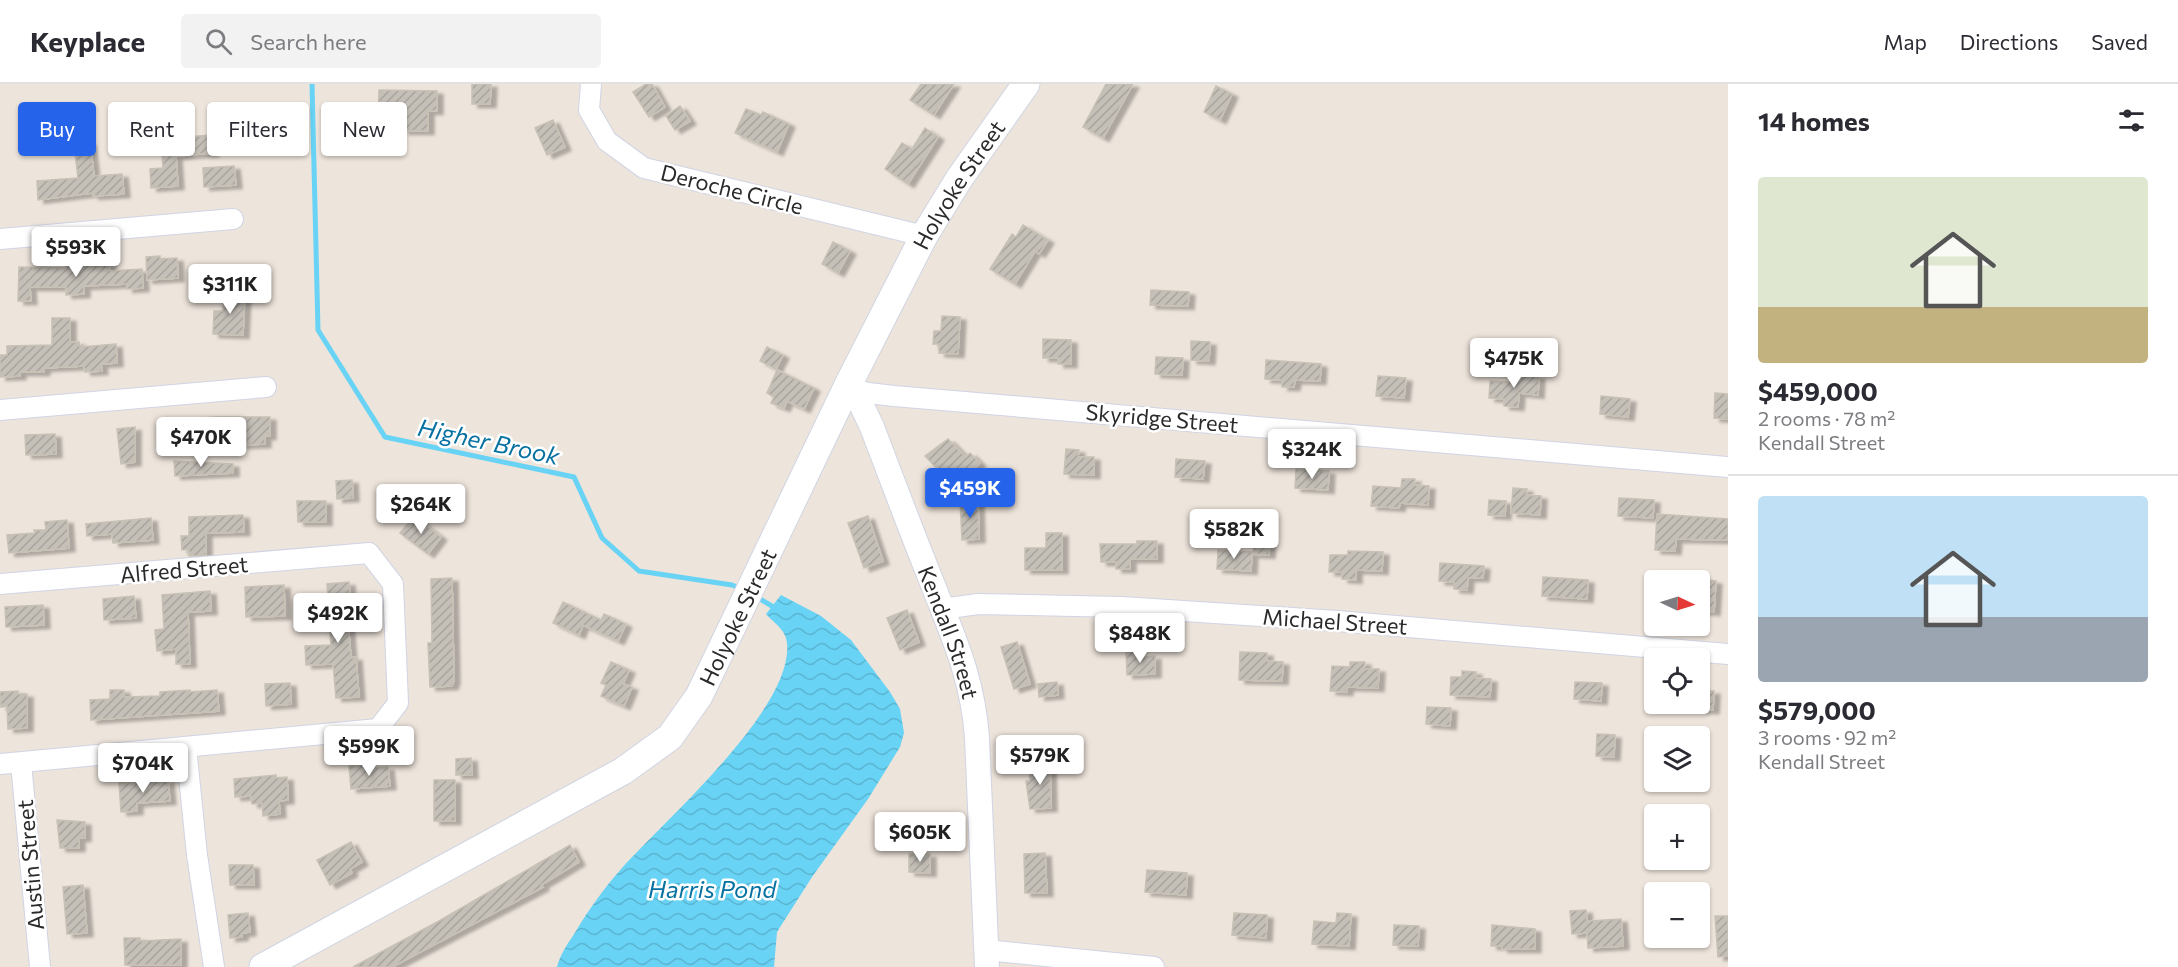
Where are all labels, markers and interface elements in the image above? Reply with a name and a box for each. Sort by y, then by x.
search box [181,14,601,68]
text: Keyplace [30,24,145,58]
icon: search [202,25,235,58]
text: Search here [250,28,367,55]
text: Map [1884,29,1927,54]
text: Directions [1960,29,2058,54]
text: Saved [2091,29,2148,54]
chip: Buy [18,102,96,156]
chip: Rent [108,102,195,156]
chip: Filters [207,102,309,156]
chip: New [321,102,407,156]
icon: filters [2115,104,2148,137]
text: 14 homes [1758,105,1870,136]
street label: Holyoke Street [906,115,1010,253]
street label: Deroche Circle [658,158,806,220]
icon: home [1899,216,2007,324]
pin: $593K [34,227,118,278]
text: $593K [46,234,107,258]
pin: $311K [188,264,272,315]
text: $311K [202,271,258,295]
pin: $475K [1472,338,1556,389]
text: $475K [1484,345,1544,369]
text: $459,000 [1758,375,1878,406]
street label: Skyridge Street [1085,398,1239,438]
text: 2 rooms · 78 m² [1758,406,1895,430]
water label: Higher Brook [415,412,563,470]
pin: $470K [159,417,243,468]
text: $470K [170,424,232,448]
pin: $324K [1270,429,1354,480]
text: Kendall Street [1758,430,1885,454]
text: $324K [1282,436,1342,460]
pin: $459K [928,468,1012,519]
text: $459K [939,475,1001,499]
pin: $264K [379,484,463,535]
text: $264K [390,491,452,515]
pin: $582K [1192,509,1276,560]
text: $582K [1204,516,1264,540]
icon: home [1899,535,2007,643]
street label: Holyoke Street [693,544,781,690]
street label: Alfred Street [119,550,249,588]
street label: Kendall Street [913,562,985,701]
north arrow [1644,570,1710,636]
map controls [1644,570,1710,948]
pin: $492K [296,593,380,644]
text: $492K [307,600,369,624]
street label: Michael Street [1262,602,1408,640]
pin: $848K [1098,613,1182,664]
text: $848K [1109,620,1171,644]
button: locate [1644,648,1710,714]
text: $579,000 [1758,694,1876,725]
text: 3 rooms · 92 m² [1758,725,1896,749]
pin: $599K [327,726,411,777]
button: layers [1644,726,1710,792]
text: $599K [338,733,400,757]
pin: $579K [998,735,1082,786]
text: $579K [1010,742,1070,766]
pin: $704K [101,743,185,794]
text: Kendall Street [1758,749,1885,773]
text: $704K [112,750,174,774]
street label: Austin Street [11,799,49,931]
button: + [1644,804,1710,870]
pin: $605K [878,812,962,863]
text: $605K [889,819,951,843]
water label: Harris Pond [648,874,777,903]
button: − [1644,882,1710,948]

